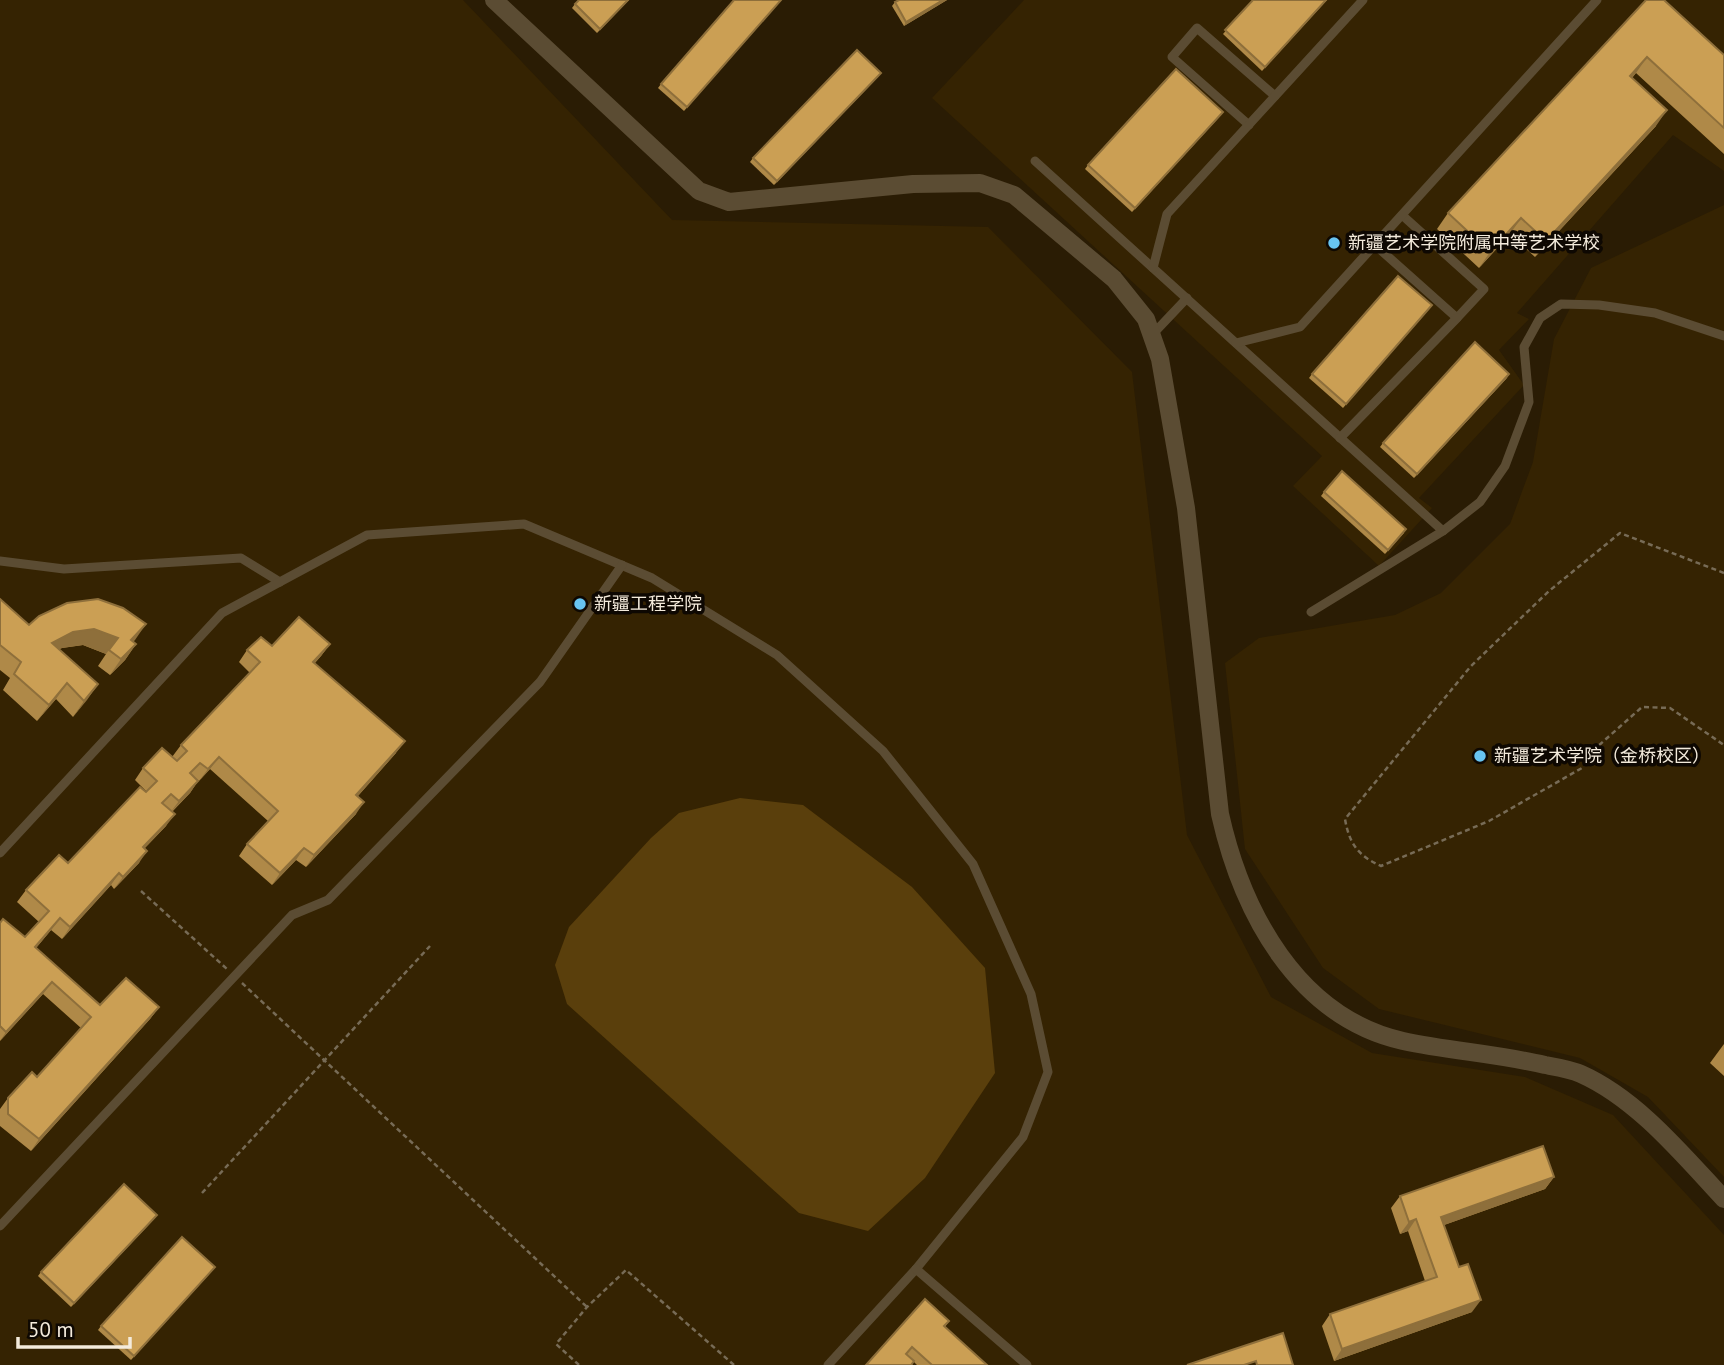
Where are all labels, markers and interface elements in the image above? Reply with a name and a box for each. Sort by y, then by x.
place label: 新疆艺术学院附属中等艺术学校 [1348,231,1600,254]
marker: 新疆艺术学院附属中等艺术学校 [1326,235,1342,251]
place label: 新疆工程学院 [594,592,702,615]
marker: 新疆工程学院 [572,596,588,612]
place label: 新疆艺术学院（金桥校区） [1494,744,1710,767]
marker: 新疆艺术学院（金桥校区） [1472,748,1488,764]
scale bar [18,1306,130,1350]
text: 50 m [28,1316,74,1343]

